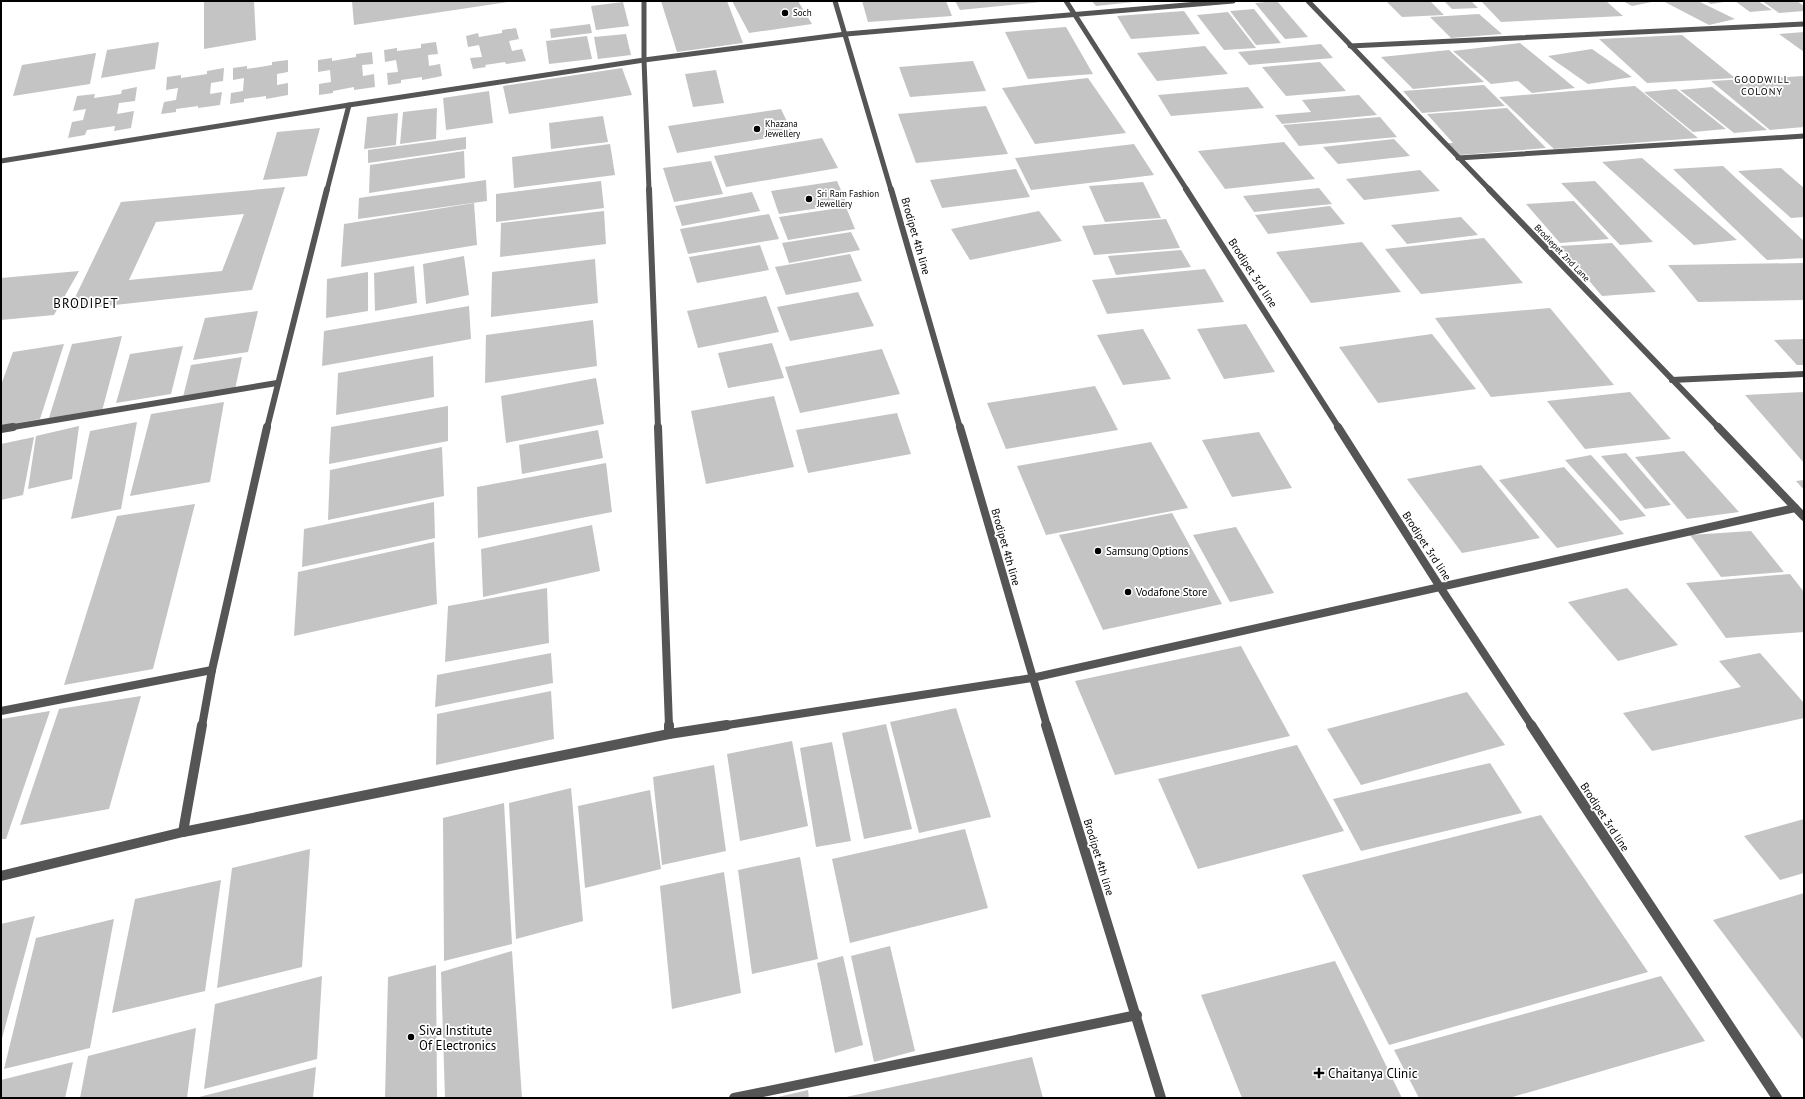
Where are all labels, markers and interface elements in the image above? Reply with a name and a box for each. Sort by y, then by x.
place label: Soch [793,7,812,18]
marker: Soch [780,8,790,18]
district label: GOODWILL COLONY [1734,73,1790,98]
place label: Khazana Jewellery [764,118,801,139]
marker: Khazana Jewellery [752,124,762,134]
place label: Sri Ram Fashion Jewellery [816,188,879,209]
marker: Sri Ram Fashion Jewellery [804,194,814,204]
street label: Brodipet 4th line [898,196,934,277]
street label: Brodiepet 2nd Lane [1532,222,1593,284]
street label: Brodipet 3rd line [1225,236,1281,310]
district label: BRODIPET [53,295,119,312]
street label: Brodipet 4th line [988,507,1024,588]
street label: Brodipet 3rd line [1399,509,1455,583]
place label: Samsung Options [1106,544,1189,558]
marker: Samsung Options [1093,546,1103,556]
place label: Vodafone Store [1135,585,1208,599]
marker: Vodafone Store [1123,587,1133,597]
street label: Brodipet 3rd line [1577,780,1633,854]
street label: Brodipet 4th line [1081,817,1117,897]
place label: Siva Institute Of Electronics [419,1022,496,1054]
marker: Siva Institute Of Electronics [406,1032,416,1042]
place label: Chaitanya Clinic [1328,1065,1418,1082]
marker: Chaitanya Clinic [1313,1067,1325,1079]

